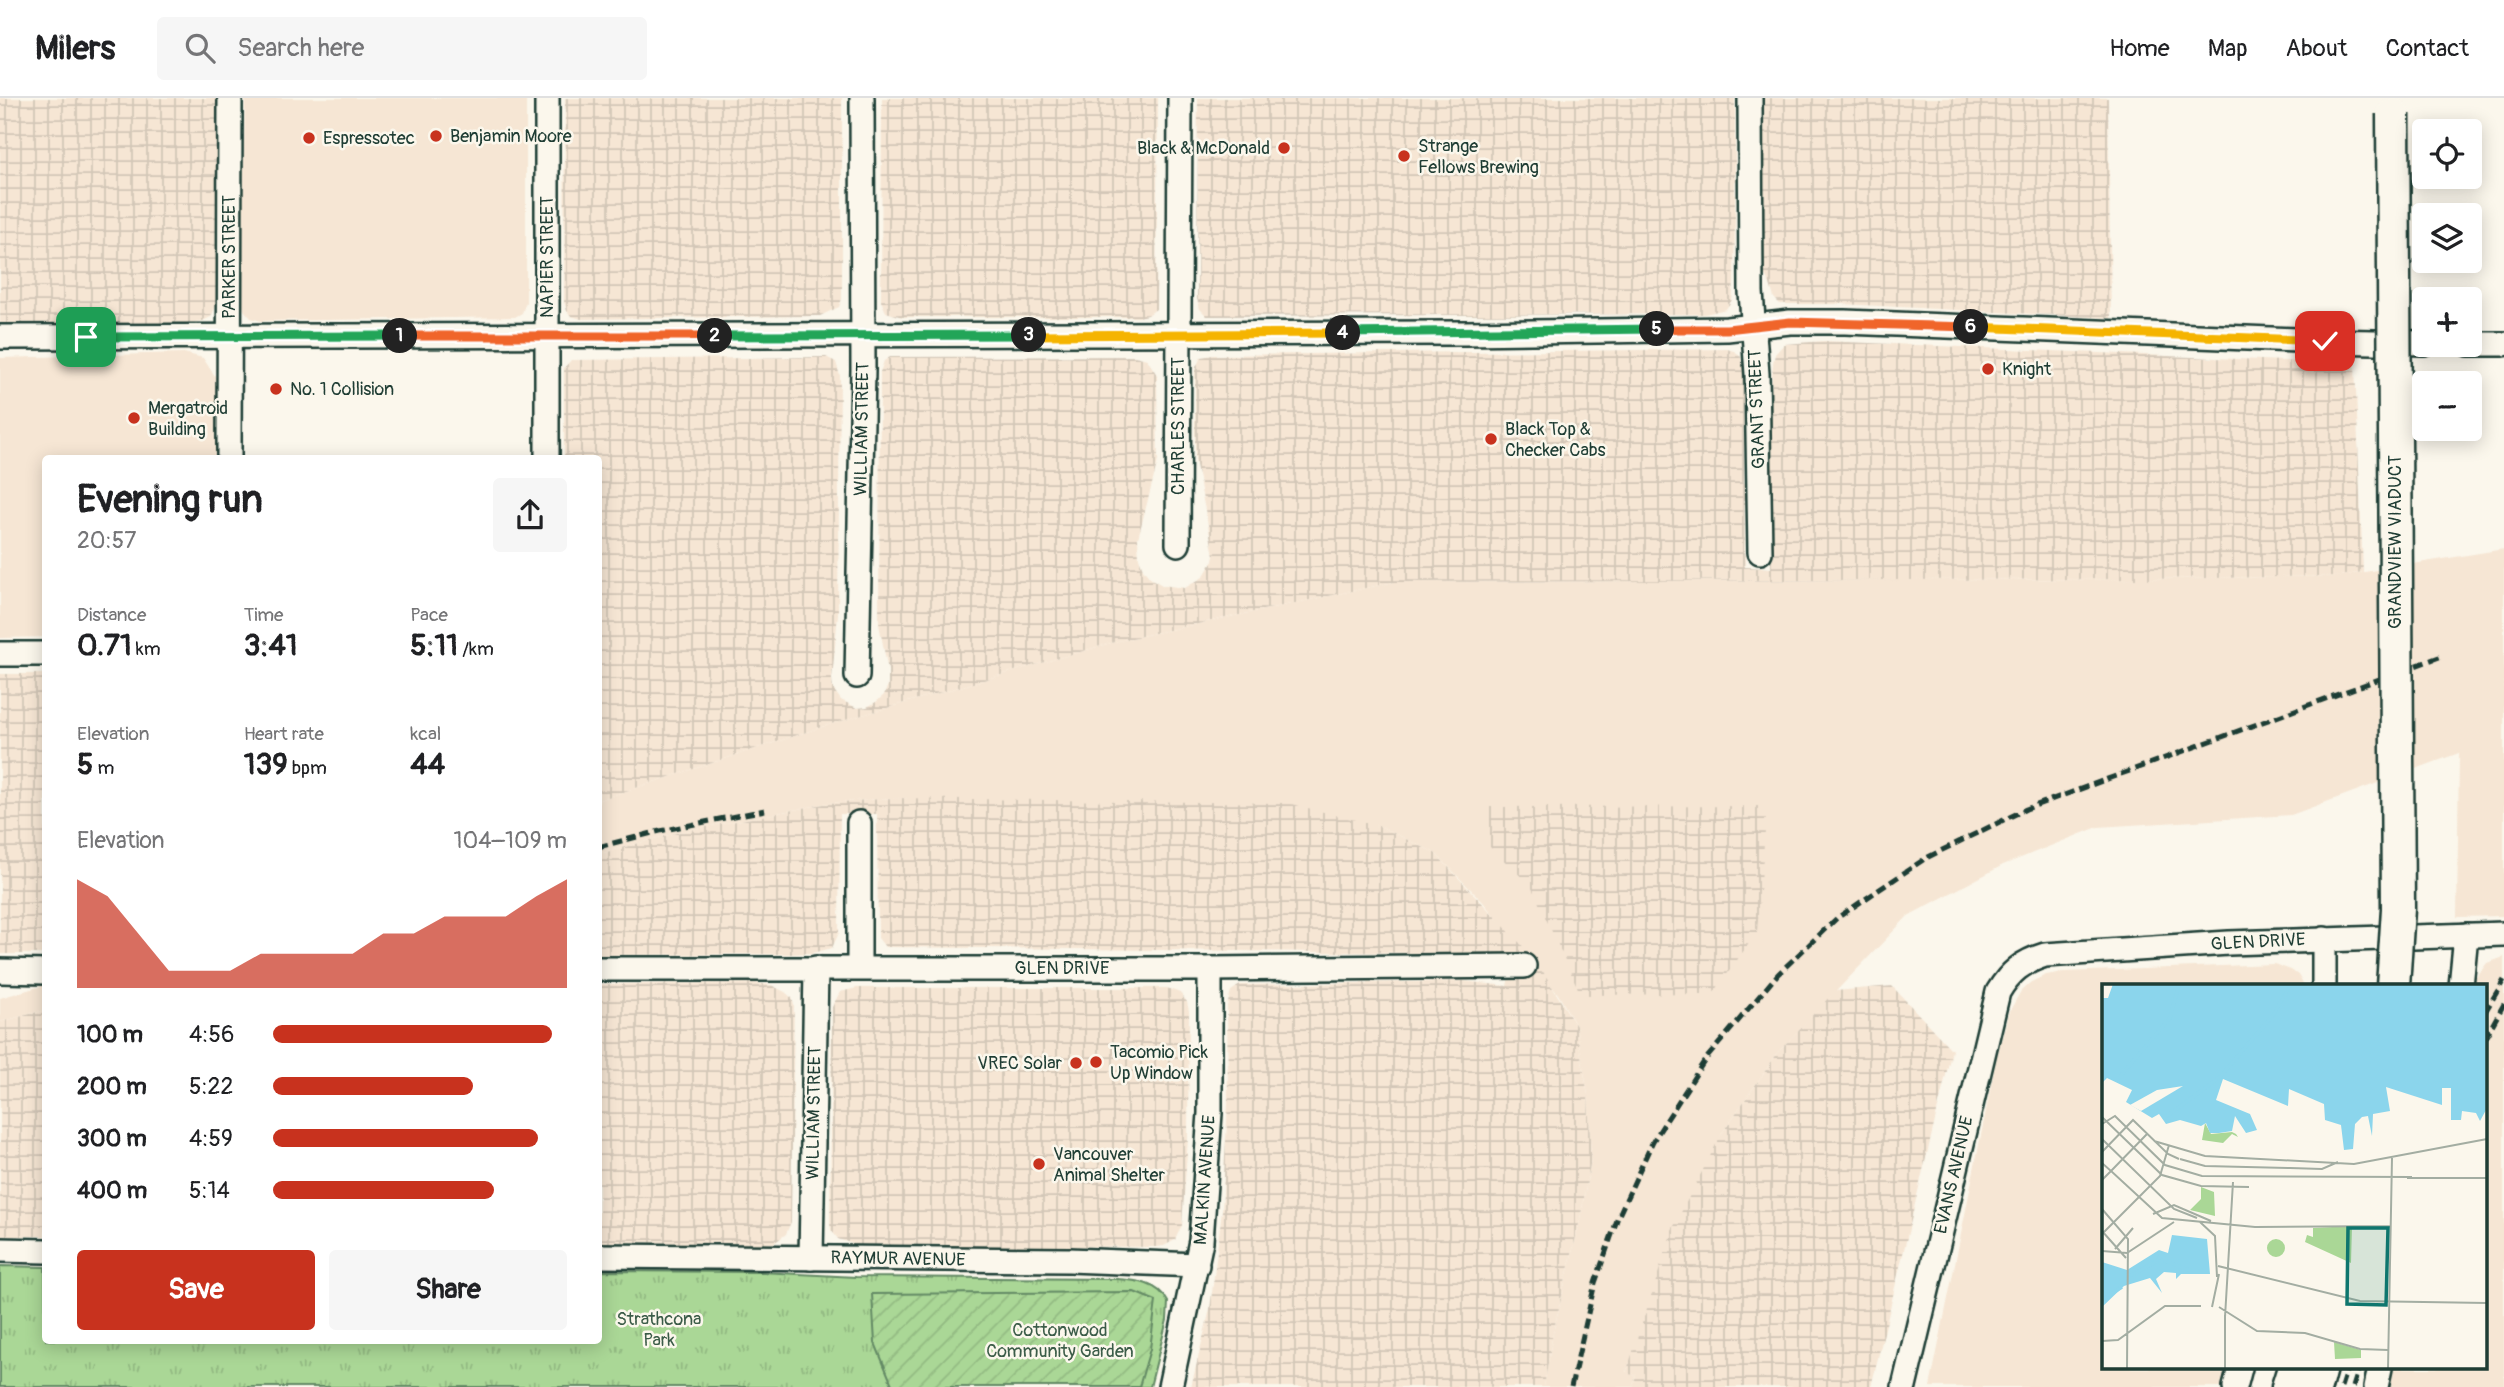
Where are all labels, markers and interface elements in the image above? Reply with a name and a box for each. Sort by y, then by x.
search box [157,17,647,80]
text: Milers [35,28,115,69]
icon: search [181,29,219,67]
text: Search here [237,32,364,64]
text: Home [2109,34,2170,63]
text: Map [2208,34,2248,63]
text: About [2286,34,2348,63]
text: Contact [2386,34,2469,63]
map controls [2412,119,2482,441]
button: locate [2412,119,2482,189]
place label: Benjamin Moore [450,125,572,148]
place label: Espressotec [323,127,415,150]
marker: Benjamin Moore [428,128,444,144]
marker: Espressotec [301,130,317,146]
place label: Strange Fellows Brewing [1418,135,1539,179]
place label: Black & McDonald [1137,137,1270,160]
marker: Black & McDonald [1276,140,1292,156]
marker: Strange Fellows Brewing [1396,148,1412,164]
street label: PARKER STREET [218,195,241,319]
street label: NAPIER STREET [536,196,559,318]
button: layers [2412,203,2482,273]
button: + [2412,287,2482,357]
pin [56,307,116,367]
pin: 6 [1954,310,1988,344]
pin [2295,311,2355,371]
pin: 5 [1640,312,1674,346]
text: 6 [1965,314,1976,338]
pin: 4 [1326,316,1360,350]
text: 5 [1651,316,1662,340]
pin: 3 [1012,317,1046,352]
icon: arrive [67,318,105,356]
pin: 1 [382,318,418,354]
pin: 2 [698,318,732,354]
text: 4 [1337,320,1348,344]
text: 3 [1023,322,1034,346]
icon: check [2306,322,2344,360]
text: 1 [396,323,403,347]
text: 2 [709,323,720,347]
street label: GRANT STREET [1743,349,1771,469]
street label: CHARLES STREET [1167,357,1190,495]
place label: Knight [2002,358,2052,381]
marker: Knight [1980,361,1996,377]
street label: WILLIAM STREET [849,362,875,496]
button: − [2412,371,2482,441]
place label: No. 1 Collision [290,378,394,401]
marker: No. 1 Collision [268,381,284,397]
place label: Mergatroid Building [148,397,228,441]
marker: Mergatroid Building [126,410,142,426]
place label: Black Top & Checker Cabs [1505,418,1606,462]
marker: Black Top & Checker Cabs [1483,431,1499,447]
street label: GRANDVIEW VIADUCT [2384,455,2407,629]
text: Evening run [77,476,263,524]
button: share [493,478,567,552]
text: 20:57 [77,526,136,555]
text: Distance [77,603,146,627]
text: Time [244,603,283,627]
text: Pace [410,603,448,627]
text: 0.71 [77,627,132,664]
text: 3:41 [244,627,298,664]
text: 5:11 [410,627,458,664]
text: km [132,637,161,661]
text: /km [458,637,494,661]
text: Elevation [77,722,149,746]
text: Heart rate [244,722,324,746]
text: kcal [410,722,441,746]
text: 5 [77,746,93,783]
text: 139 [244,746,288,783]
text: 44 [410,746,445,783]
text: m [93,756,114,780]
text: bpm [288,756,327,780]
text: Elevation [77,826,165,855]
text: 104–109 m [453,826,567,855]
street label: GLEN DRIVE [2210,928,2306,956]
street label: GLEN DRIVE [1015,957,1109,980]
inset map [2102,984,2486,1370]
text: 100 m [77,1020,143,1049]
text: 4:56 [189,1020,234,1049]
place label: Tacomio Pick Up Window [1110,1041,1209,1085]
street label: WILLIAM STREET [801,1046,827,1180]
place label: VREC Solar [977,1052,1063,1075]
marker: Tacomio Pick Up Window [1088,1054,1104,1070]
marker: VREC Solar [1068,1055,1084,1071]
text: 200 m [77,1072,147,1101]
text: 5:22 [189,1072,233,1101]
street label: MALKIN AVENUE [1189,1114,1221,1246]
street label: EVANS AVENUE [1929,1114,1979,1236]
text: 300 m [77,1124,147,1153]
text: 4:59 [189,1124,233,1153]
place label: Vancouver Animal Shelter [1053,1143,1165,1187]
marker: Vancouver Animal Shelter [1031,1156,1047,1172]
text: 400 m [77,1176,147,1205]
text: 5:14 [189,1176,230,1205]
street label: RAYMUR AVENUE [830,1246,966,1272]
button: Save [77,1250,315,1330]
button: Share [329,1250,567,1330]
park label: Strathcona Park [617,1308,701,1352]
park label: Cottonwood Community Garden [986,1319,1134,1363]

